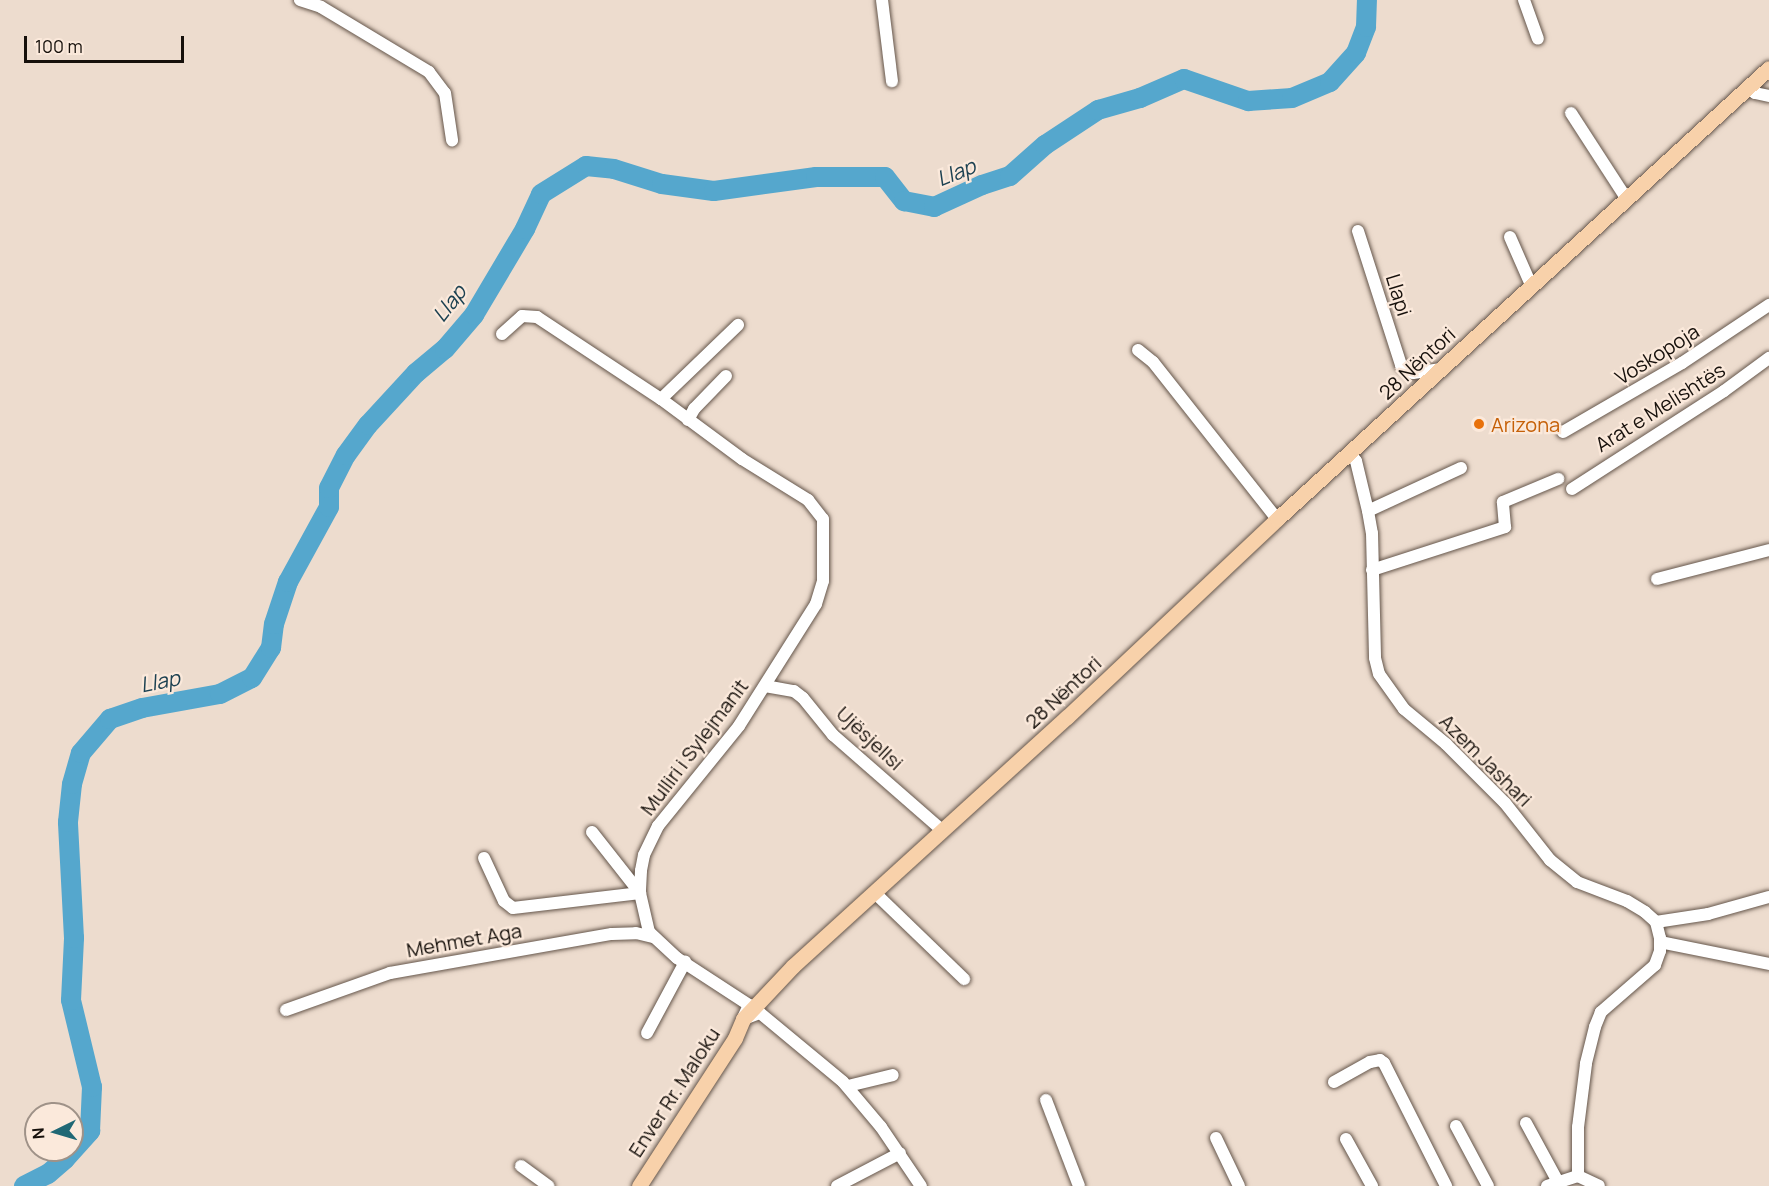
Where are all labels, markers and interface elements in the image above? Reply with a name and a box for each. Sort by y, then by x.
scale bar [27,24,188,62]
text: 100 m [35,34,83,58]
water label: Llap [933,153,979,191]
street label: Llapi [1381,271,1417,319]
water label: Llap [427,280,471,326]
street label: Voskopoja [1611,319,1703,389]
street label: 28 Nëntori [1374,322,1460,404]
street label: Arat e Melishtës [1591,357,1729,457]
place label: Arizona [1491,412,1560,436]
marker: Arizona [1472,417,1486,431]
street label: 28 Nëntori [1020,651,1106,733]
water label: Llap [138,665,182,697]
street label: Mulliri i Sylejmanit [635,674,753,820]
street label: Ujësjellsi [832,701,908,775]
street label: Azem Jashari [1435,709,1537,811]
street label: Mehmet Aga [405,918,523,962]
street label: Enver Rr. Maloku [623,1023,725,1161]
north arrow [24,1102,84,1162]
text: N [27,1127,50,1140]

